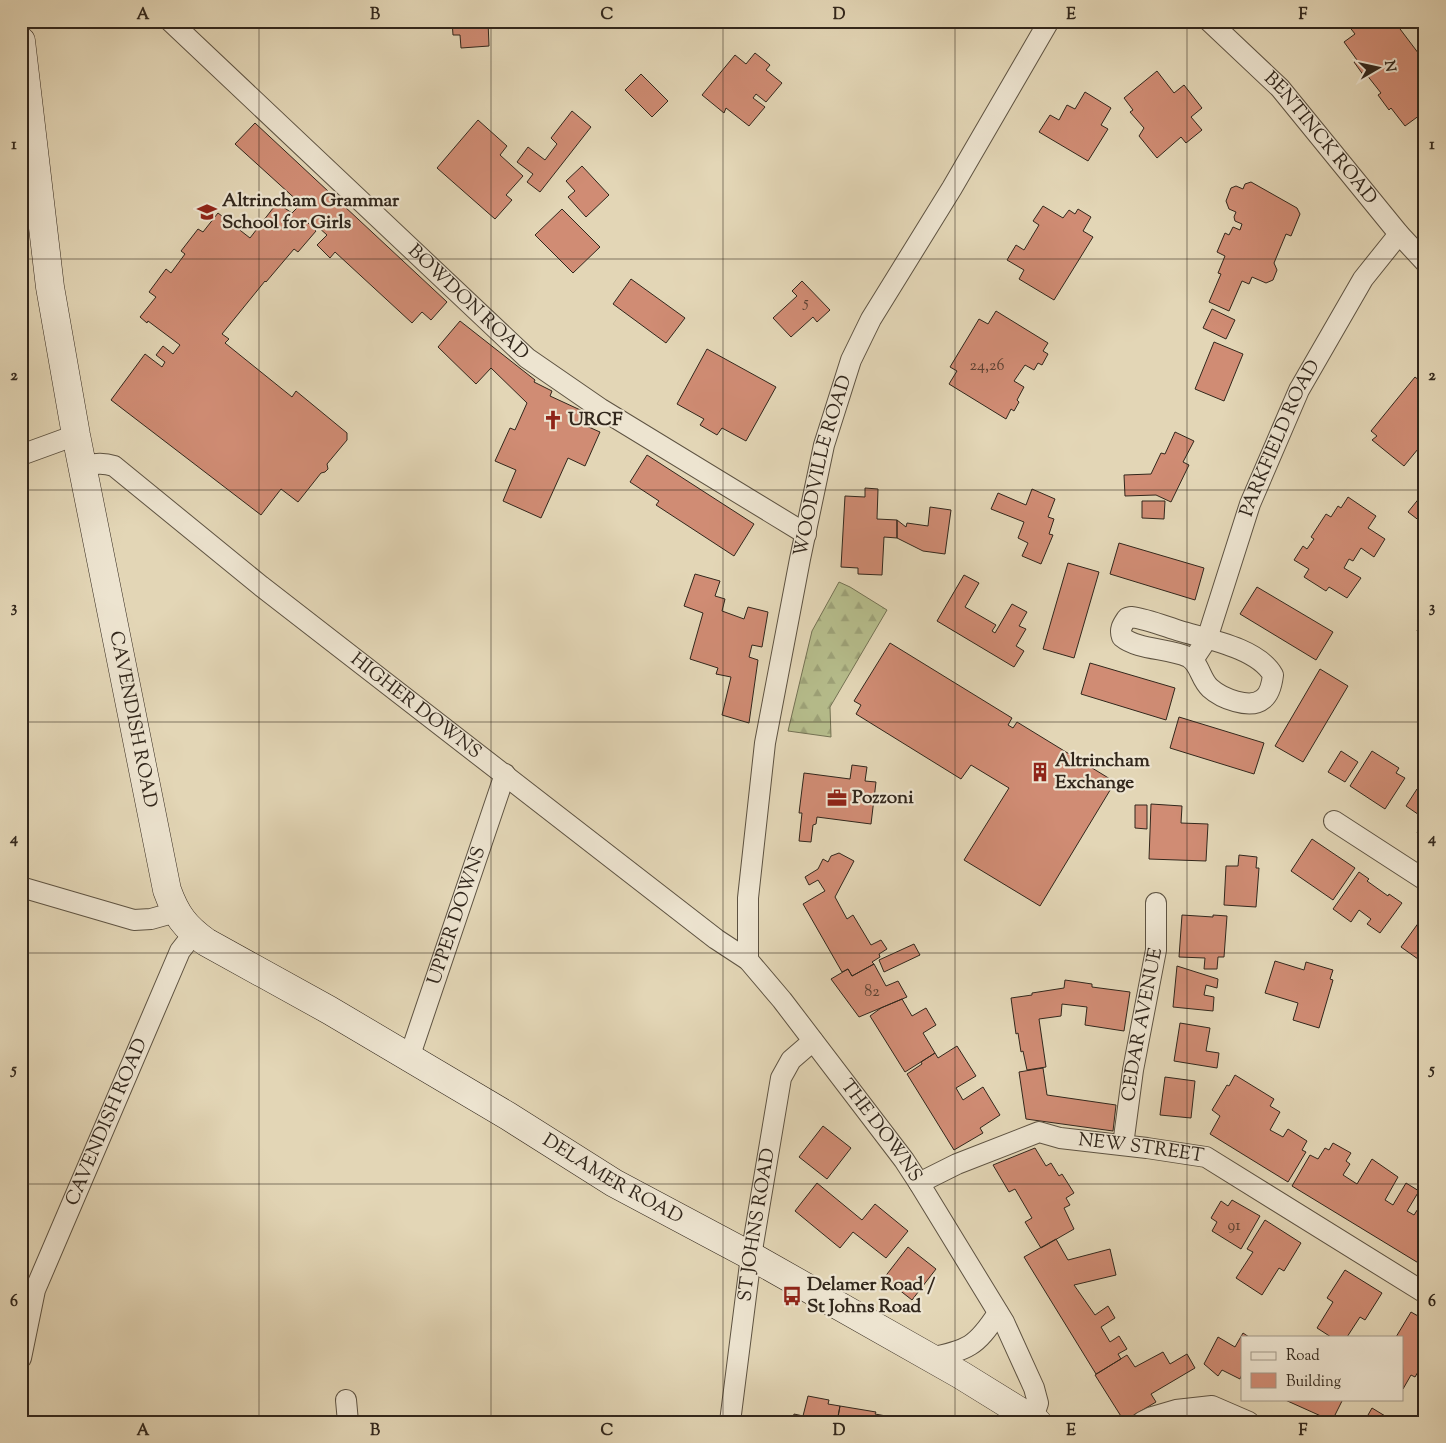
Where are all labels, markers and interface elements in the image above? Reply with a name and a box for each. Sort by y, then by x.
text: A [137,4,150,27]
text: B [370,4,380,27]
text: C [601,4,614,27]
text: D [833,4,846,27]
text: E [1066,4,1076,27]
text: F [1299,4,1308,27]
north arrow [1354,42,1404,92]
text: N [1378,59,1400,73]
street label: BENTINCK ROAD [1257,66,1383,211]
text: 1 [11,134,17,157]
text: 1 [1429,134,1435,157]
place label: Altrincham Grammar School for Girls [222,188,400,237]
school or university icon: Altrincham Grammar School for Girls [196,201,218,223]
street label: BOWDON ROAD [401,238,535,366]
house number: 5 [802,292,809,315]
house number: 24,26 [970,355,1005,378]
street label: PARKFIELD ROAD [1233,355,1327,520]
text: 2 [10,365,18,388]
text: 2 [1428,365,1436,388]
street label: WOODVILLE ROAD [787,372,859,559]
place label: URCF [568,407,623,434]
church icon: URCF [542,409,564,431]
text: 3 [11,597,18,620]
text: 3 [1429,597,1436,620]
street label: CAVENDISH ROAD [102,629,164,810]
street label: HIGHER DOWNS [344,646,487,766]
place label: Altrincham Exchange [1055,748,1150,797]
building icon: Altrincham Exchange [1029,761,1051,783]
place label: Pozzoni [852,785,914,812]
office icon: Pozzoni [826,787,848,809]
text: 4 [9,828,18,851]
text: 4 [1427,828,1436,851]
street label: UPPER DOWNS [421,843,493,989]
street label: CEDAR AVENUE [1115,945,1170,1103]
house number: 82 [864,981,880,1004]
street label: CAVENDISH ROAD [59,1034,155,1210]
text: 5 [9,1059,17,1082]
text: 5 [1427,1059,1435,1082]
street label: THE DOWNS [834,1074,929,1188]
street label: DELAMER ROAD [537,1127,688,1231]
street label: NEW STREET [1077,1127,1206,1170]
street label: ST JOHNS ROAD [732,1146,782,1303]
house number: 91 [1227,1215,1241,1238]
place label: Delamer Road / St Johns Road [807,1272,935,1321]
bus stop icon: Delamer Road / St Johns Road [781,1285,803,1307]
text: 6 [10,1291,18,1314]
text: 6 [1428,1291,1436,1314]
legend [1241,1336,1404,1400]
text: Road [1286,1346,1320,1367]
text: Building [1286,1372,1341,1393]
text: A [137,1420,150,1443]
text: B [370,1420,380,1443]
text: C [601,1420,614,1443]
text: D [833,1420,846,1443]
text: E [1066,1420,1076,1443]
text: F [1299,1420,1308,1443]

